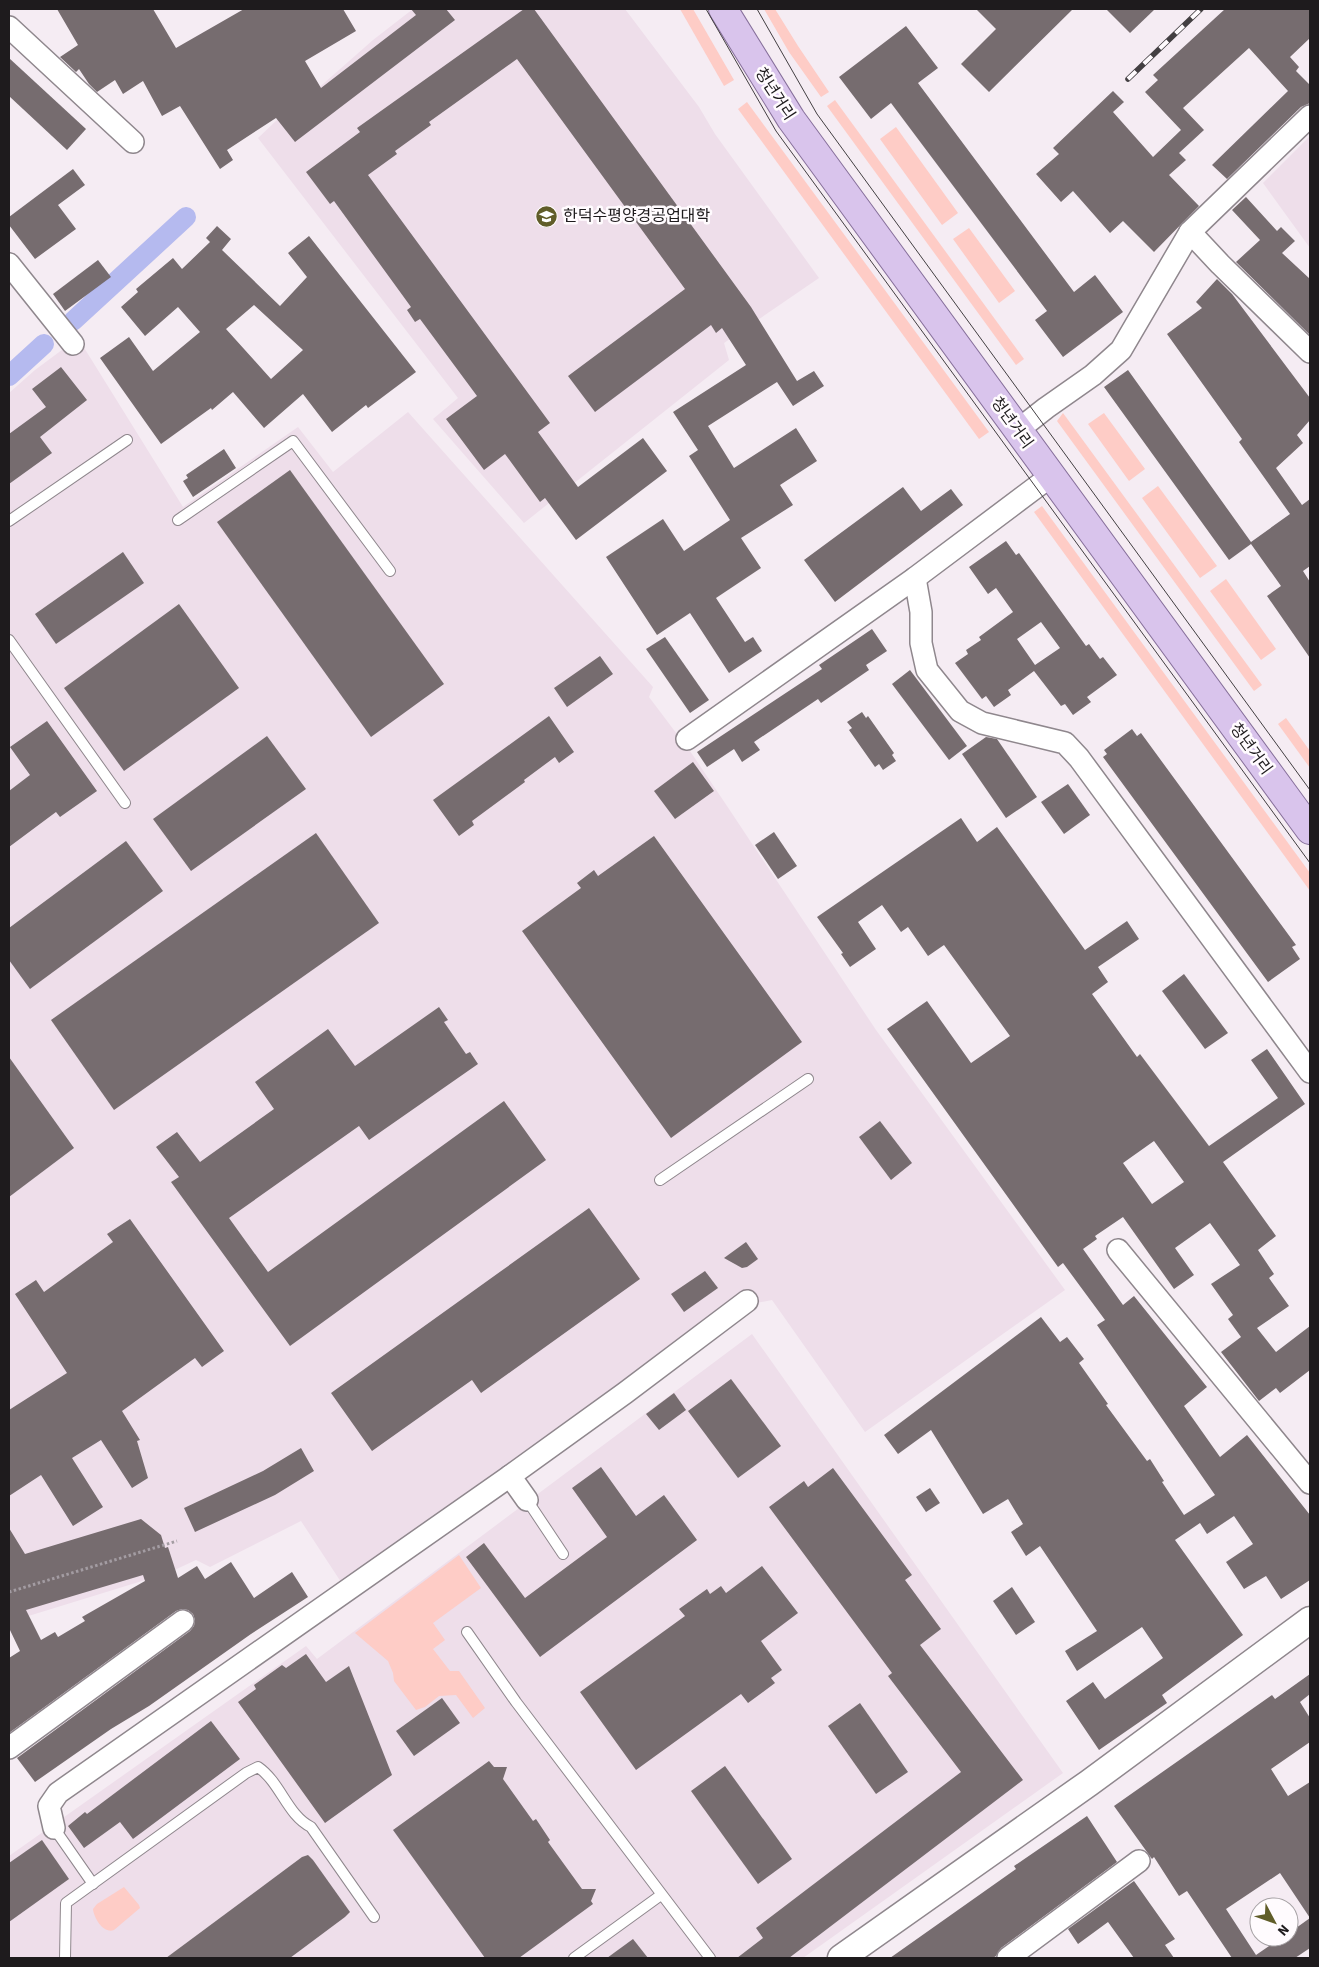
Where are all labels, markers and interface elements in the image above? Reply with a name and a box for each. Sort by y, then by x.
street label: 청년거리 [750,63,800,125]
school or university icon: 한덕수평양경공업대학 [535,204,559,228]
place label: 한덕수평양경공업대학 [563,205,710,227]
street label: 청년거리 [986,393,1038,453]
street label: 청년거리 [1225,719,1277,779]
north arrow [1249,1897,1299,1947]
text: N [1272,1920,1294,1940]

